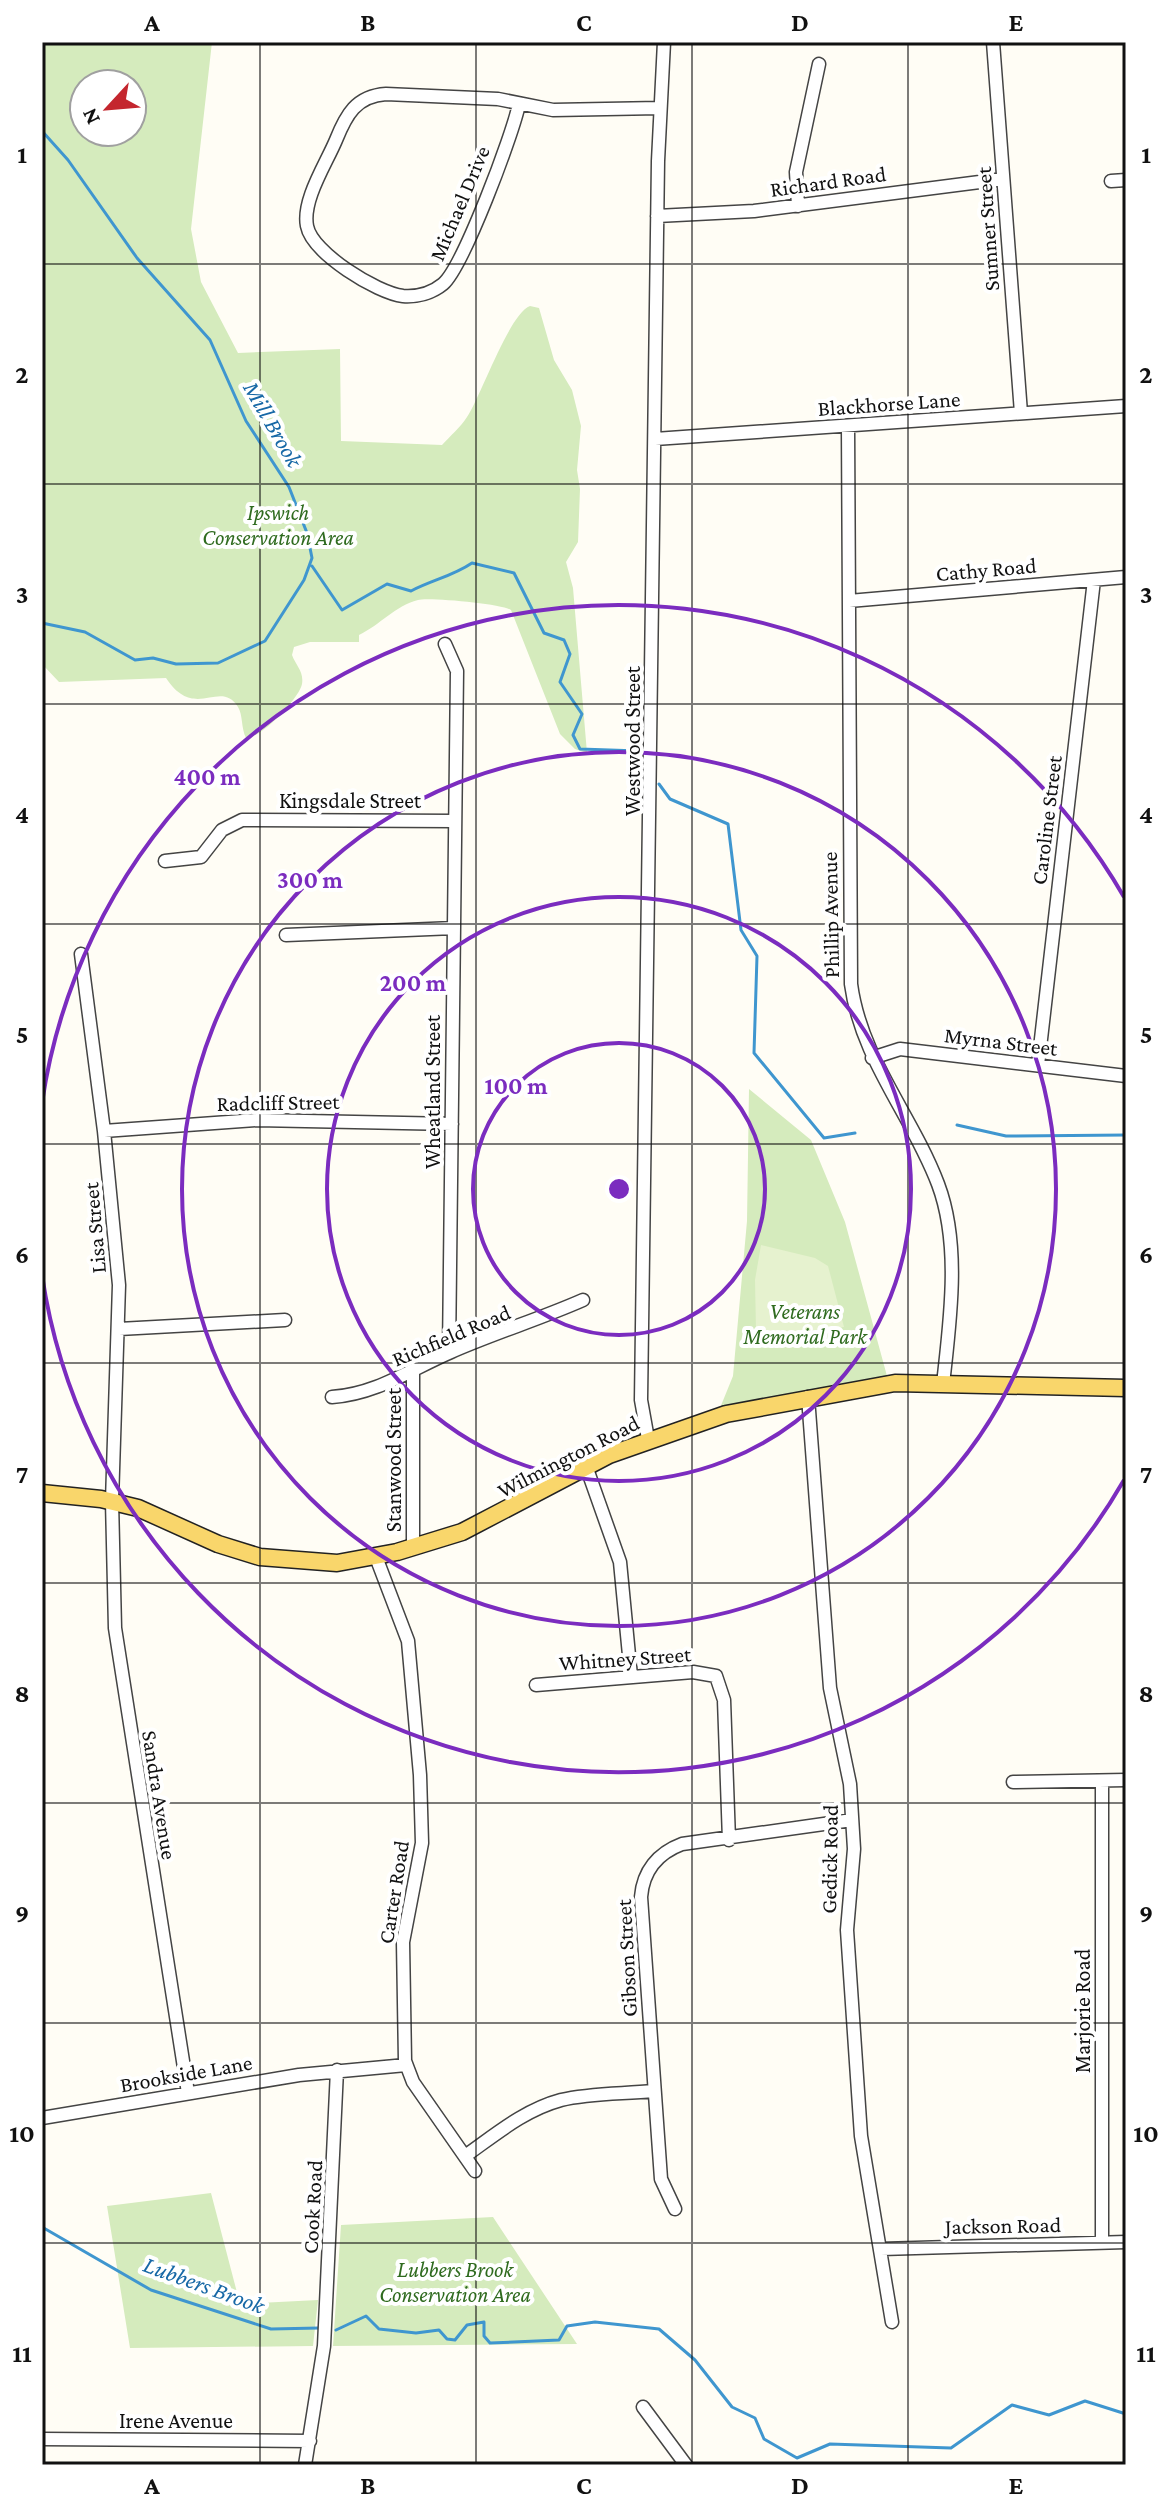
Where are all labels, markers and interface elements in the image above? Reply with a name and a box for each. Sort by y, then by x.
text: A [143,8,160,37]
text: B [360,8,376,37]
text: C [576,8,592,37]
text: D [791,8,809,37]
text: E [1009,8,1024,37]
north arrow [68,68,148,148]
text: N [76,104,105,129]
text: 1 [17,140,27,169]
text: 1 [1141,140,1151,169]
street label: Michael Drive [424,142,495,264]
street label: Richard Road [769,161,888,202]
street label: Sumner Street [971,165,1004,292]
text: 2 [15,360,29,389]
text: 2 [1139,360,1153,389]
water label: Mill Brook [238,375,310,473]
street label: Blackhorse Lane [817,386,961,421]
park label: Ipswich Conservation Area [202,500,354,550]
street label: Cathy Road [935,553,1038,586]
text: 3 [16,580,28,609]
text: 3 [1140,580,1152,609]
street label: Westwood Street [620,665,645,816]
street label: Caroline Street [1026,753,1067,886]
text: 400 m [173,763,241,790]
street label: Kingsdale Street [279,788,422,813]
text: 4 [15,800,29,829]
text: 4 [1139,800,1153,829]
street label: Phillip Avenue [817,852,844,978]
text: 300 m [277,866,344,893]
text: 200 m [380,969,447,996]
street label: Wheatland Street [420,1014,445,1169]
text: 5 [16,1020,28,1049]
text: 5 [1140,1020,1152,1049]
street label: Myrna Street [943,1022,1060,1061]
text: 100 m [484,1072,548,1099]
street label: Radcliff Street [216,1089,340,1116]
centre of rings [605,1175,633,1203]
street label: Lisa Street [78,1181,111,1274]
text: 6 [15,1240,29,1269]
text: 6 [1139,1240,1153,1269]
street label: Richfield Road [388,1299,515,1372]
park label: Veterans Memorial Park [742,1299,868,1349]
street label: Stanwood Street [381,1387,406,1532]
street label: Wilmington Road [493,1410,644,1503]
text: 7 [16,1460,28,1489]
text: 7 [1140,1460,1152,1489]
street label: Whitney Street [558,1641,693,1676]
text: 8 [14,1679,30,1708]
text: 8 [1138,1679,1154,1708]
street label: Sandra Avenue [137,1729,182,1861]
street label: Gedick Road [816,1804,843,1914]
street label: Carter Road [373,1838,414,1946]
street label: Gibson Street [611,1898,642,2018]
text: 9 [15,1899,29,1928]
text: 9 [1139,1899,1153,1928]
street label: Marjorie Road [1070,1948,1095,2073]
street label: Brookside Lane [118,2050,254,2097]
text: 10 [9,2119,35,2148]
text: 10 [1133,2119,1159,2148]
street label: Cook Road [298,2159,327,2255]
street label: Jackson Road [943,2212,1062,2239]
water label: Lubbers Brook [140,2250,270,2319]
park label: Lubbers Brook Conservation Area [379,2257,531,2307]
text: 11 [12,2339,32,2368]
text: 11 [1136,2339,1156,2368]
street label: Irene Avenue [119,2408,233,2433]
text: A [143,2471,160,2500]
text: B [360,2471,376,2500]
text: C [576,2471,592,2500]
text: D [791,2471,809,2500]
text: E [1009,2471,1024,2500]

